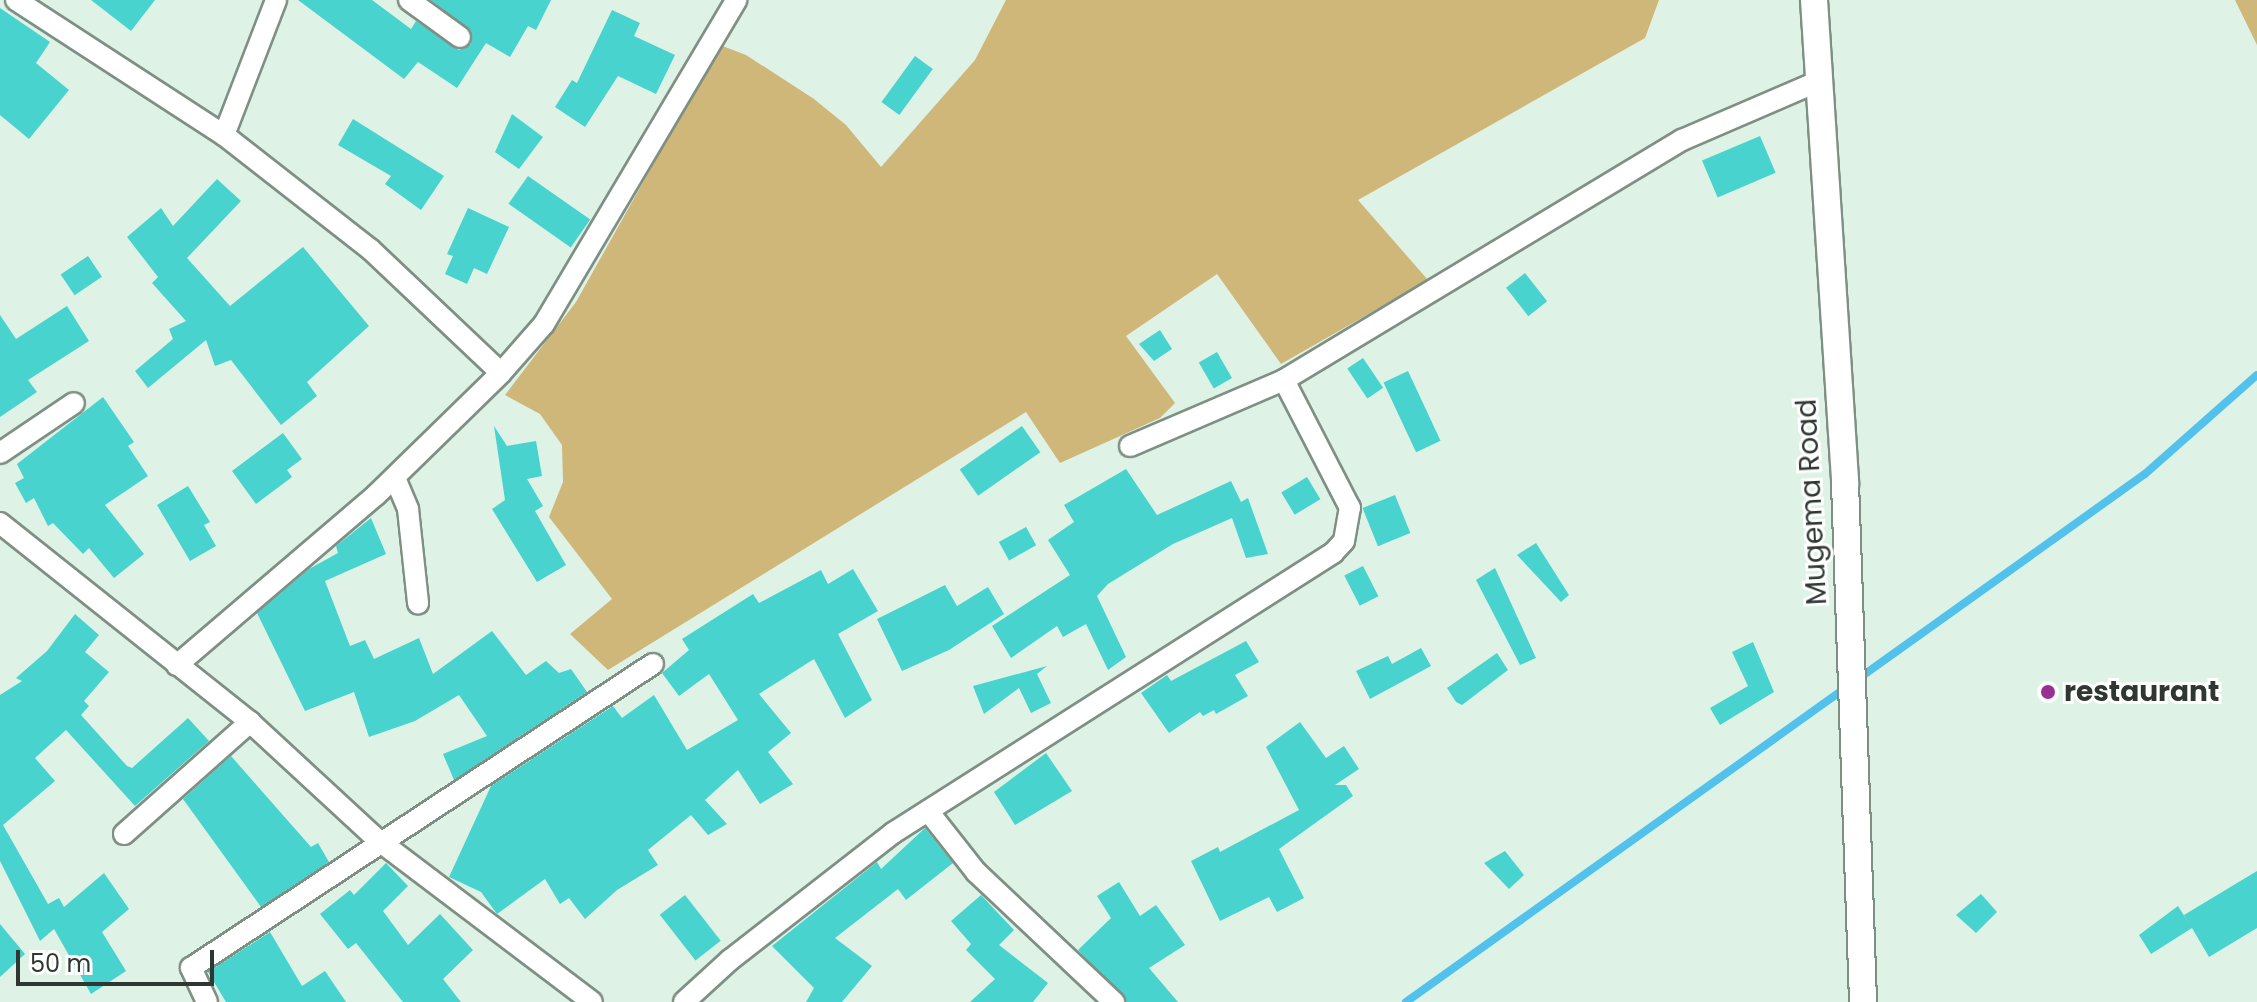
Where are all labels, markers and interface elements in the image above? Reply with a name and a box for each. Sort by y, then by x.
street label: Mugema Road [1790,398,1834,606]
place label: restaurant [2064,675,2219,709]
marker: restaurant [2039,683,2057,701]
scale bar [20,934,218,984]
text: 50 m [30,947,91,980]

